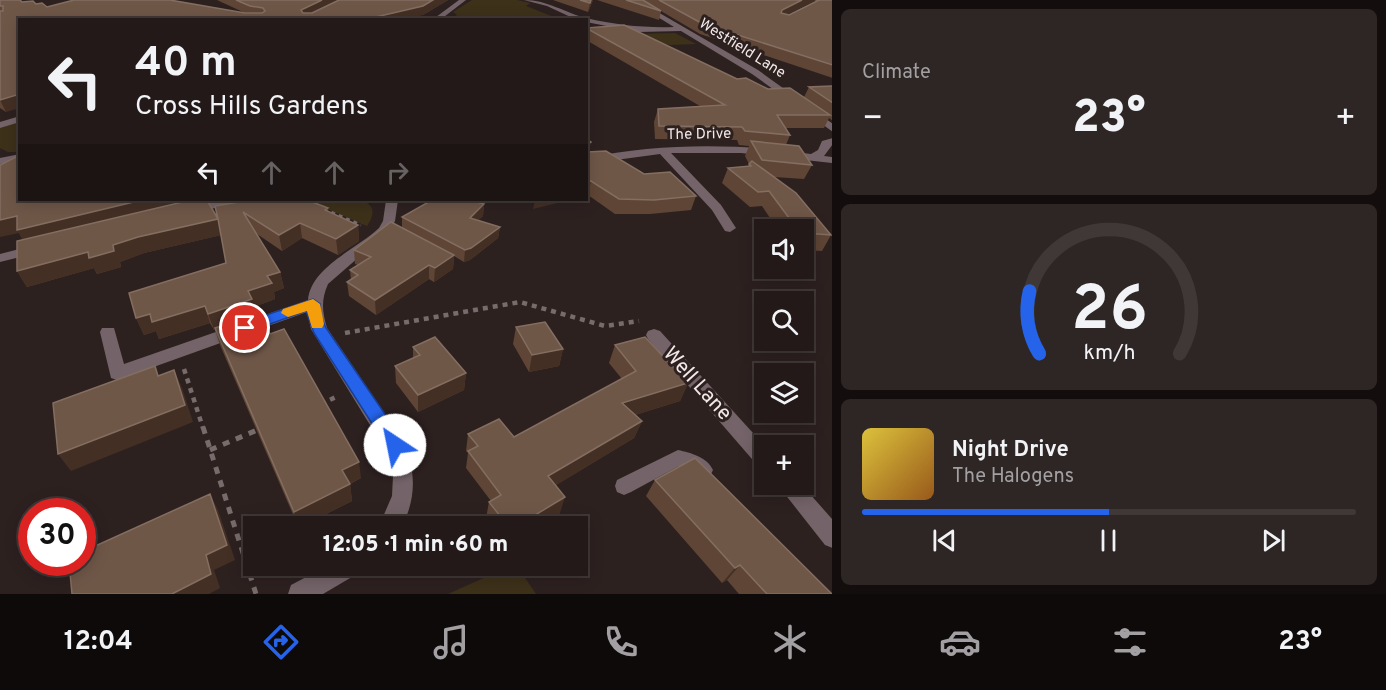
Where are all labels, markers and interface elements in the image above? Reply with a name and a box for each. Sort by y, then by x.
street label: Westfield Lane [695,15,789,83]
text: 40 m [135,38,237,91]
icon: left [36,42,114,120]
text: Climate [862,60,931,86]
text: Cross Hills Gardens [135,90,368,124]
text: 23° [1072,91,1146,148]
text: − [862,99,883,141]
text: + [1335,99,1356,141]
street label: The Drive [667,125,731,145]
icon: left [192,156,225,189]
icon: ahead [255,156,288,189]
icon: ahead [318,156,351,189]
icon: right [381,156,414,189]
map controls [754,219,814,495]
button: sound [754,219,814,279]
text: 26 [1071,273,1147,352]
button: search [754,291,814,351]
pin [219,302,270,353]
icon: arrive [228,311,261,344]
text: km/h [1083,340,1135,367]
street label: Well Lane [657,341,737,427]
button: layers [754,363,814,423]
position arrow [363,413,427,477]
button: + [754,435,814,495]
text: Night Drive [952,437,1069,464]
text: The Halogens [952,464,1074,490]
speed limit sign: 30 [18,498,96,576]
icon: previous [928,524,961,557]
icon: pause [1092,524,1125,557]
icon: next [1257,524,1290,557]
text: 12:05 · 1 min · 60 m [323,532,508,559]
icon: directions [260,621,302,663]
icon: music [430,621,472,663]
icon: phone [600,621,642,663]
icon: climate [769,621,811,663]
icon: car [939,621,981,663]
icon: filters [1109,621,1151,663]
text: 12:04 [64,625,133,659]
text: 23° [1278,625,1322,659]

